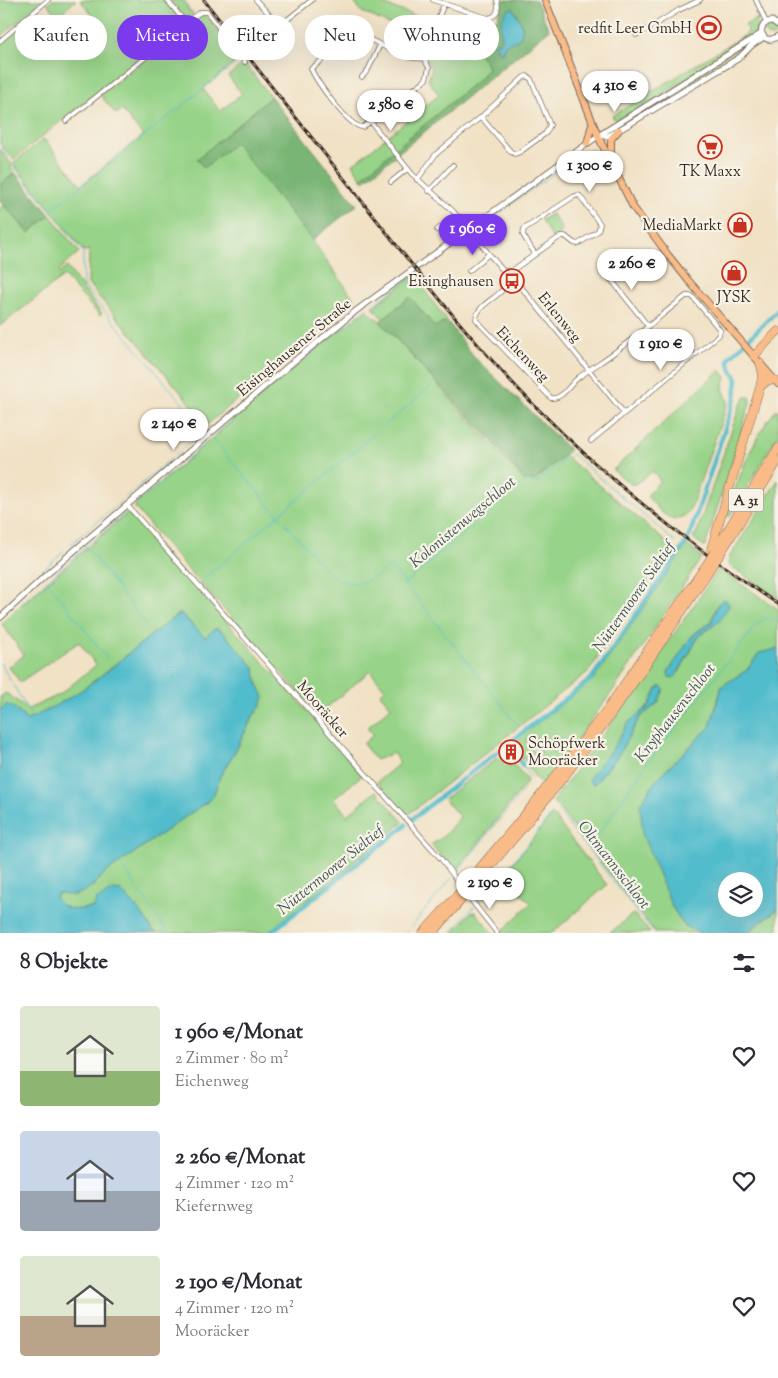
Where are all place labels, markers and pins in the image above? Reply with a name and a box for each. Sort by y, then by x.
sports icon: redfit Leer GmbH [696,15,722,41]
place label: redfit Leer GmbH [578,19,692,40]
pin: 4 310 € [569,70,661,113]
pin: 2 580 € [345,90,437,132]
supermarket icon: TK Maxx [697,134,723,160]
pin: 1 300 € [544,150,636,193]
place label: TK Maxx [679,162,741,183]
shop icon: MediaMarkt [727,212,753,238]
pin: 1 960 € [427,214,519,256]
place label: MediaMarkt [643,216,722,237]
pin: 2 260 € [586,248,678,291]
shop icon: JYSK [721,260,747,286]
bus stop icon: Eisinghausen [499,268,525,294]
place label: Eisinghausen [409,272,494,293]
place label: JYSK [716,288,751,309]
pin: 1 910 € [615,328,707,371]
pin: 2 140 € [128,408,220,451]
place label: Schöpfwerk Mooräcker [528,734,605,772]
building icon: Schöpfwerk Mooräcker [498,739,524,765]
pin: 2 190 € [444,868,536,910]

